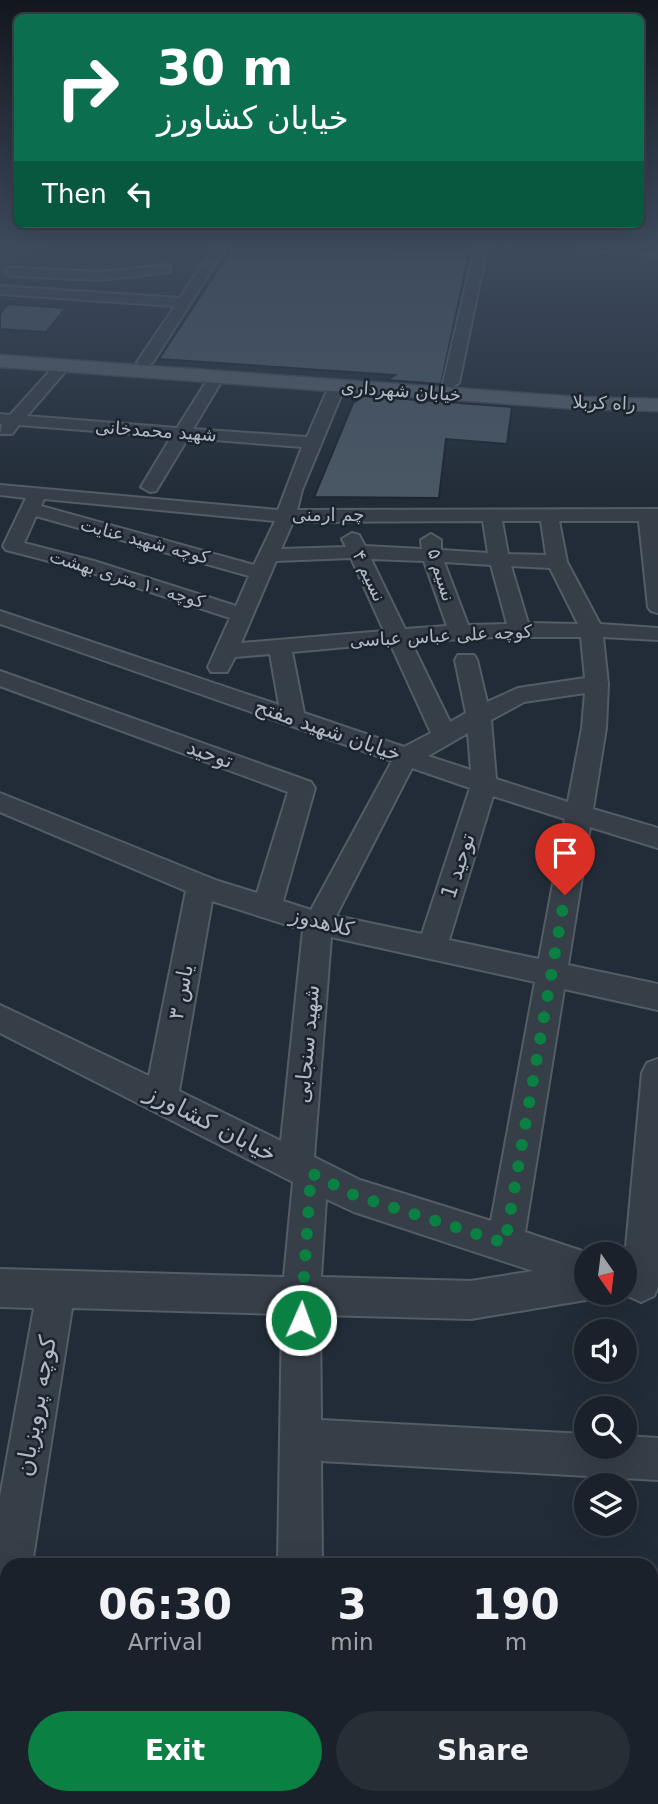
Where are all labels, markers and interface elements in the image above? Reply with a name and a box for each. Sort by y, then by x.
text: 30 m [157,40,293,97]
icon: right [42,42,133,133]
text: خیابان کشاورز [157,99,348,137]
icon: left [121,175,159,213]
text: Then [42,179,107,209]
street label: خیابان شهرداری [340,376,462,406]
street label: راه کربلا [572,391,636,415]
street label: شهید محمدخانی [95,416,217,446]
street label: چم ارمنی [292,504,364,526]
street label: کوچه شهید عنایت [78,513,212,569]
street label: کوچه ۱۰ متری بهشت [47,545,208,613]
street label: نسیم ۵ [423,546,459,604]
street label: نسیم ۴ [348,547,390,605]
street label: کوچه علی عباس عباسی [349,620,533,652]
street label: خیابان شهید مفتح [252,694,404,766]
street label: توحید [184,735,236,773]
pin [535,823,595,895]
street label: توحید 1 [436,830,480,902]
icon: arrive [546,834,584,872]
street label: کلاهدوز [287,902,356,941]
street label: یاس ۳ [164,962,198,1022]
street label: شهید سنجابی [290,984,324,1104]
street label: خیابان کشاورز [140,1077,281,1168]
north arrow [574,1242,637,1306]
map controls [574,1242,637,1536]
position arrow [264,1283,338,1357]
button: sound [574,1319,637,1382]
street label: کوچه پرویزیان [10,1333,62,1478]
button: search [574,1396,637,1459]
button: layers [574,1473,637,1536]
text: 06:30 [98,1580,232,1629]
text: 3 [337,1580,367,1629]
text: 190 [472,1580,560,1629]
text: Arrival [128,1629,203,1655]
text: min [330,1629,374,1655]
text: m [505,1629,527,1655]
button: Exit [28,1711,322,1791]
button: Share [336,1711,630,1791]

